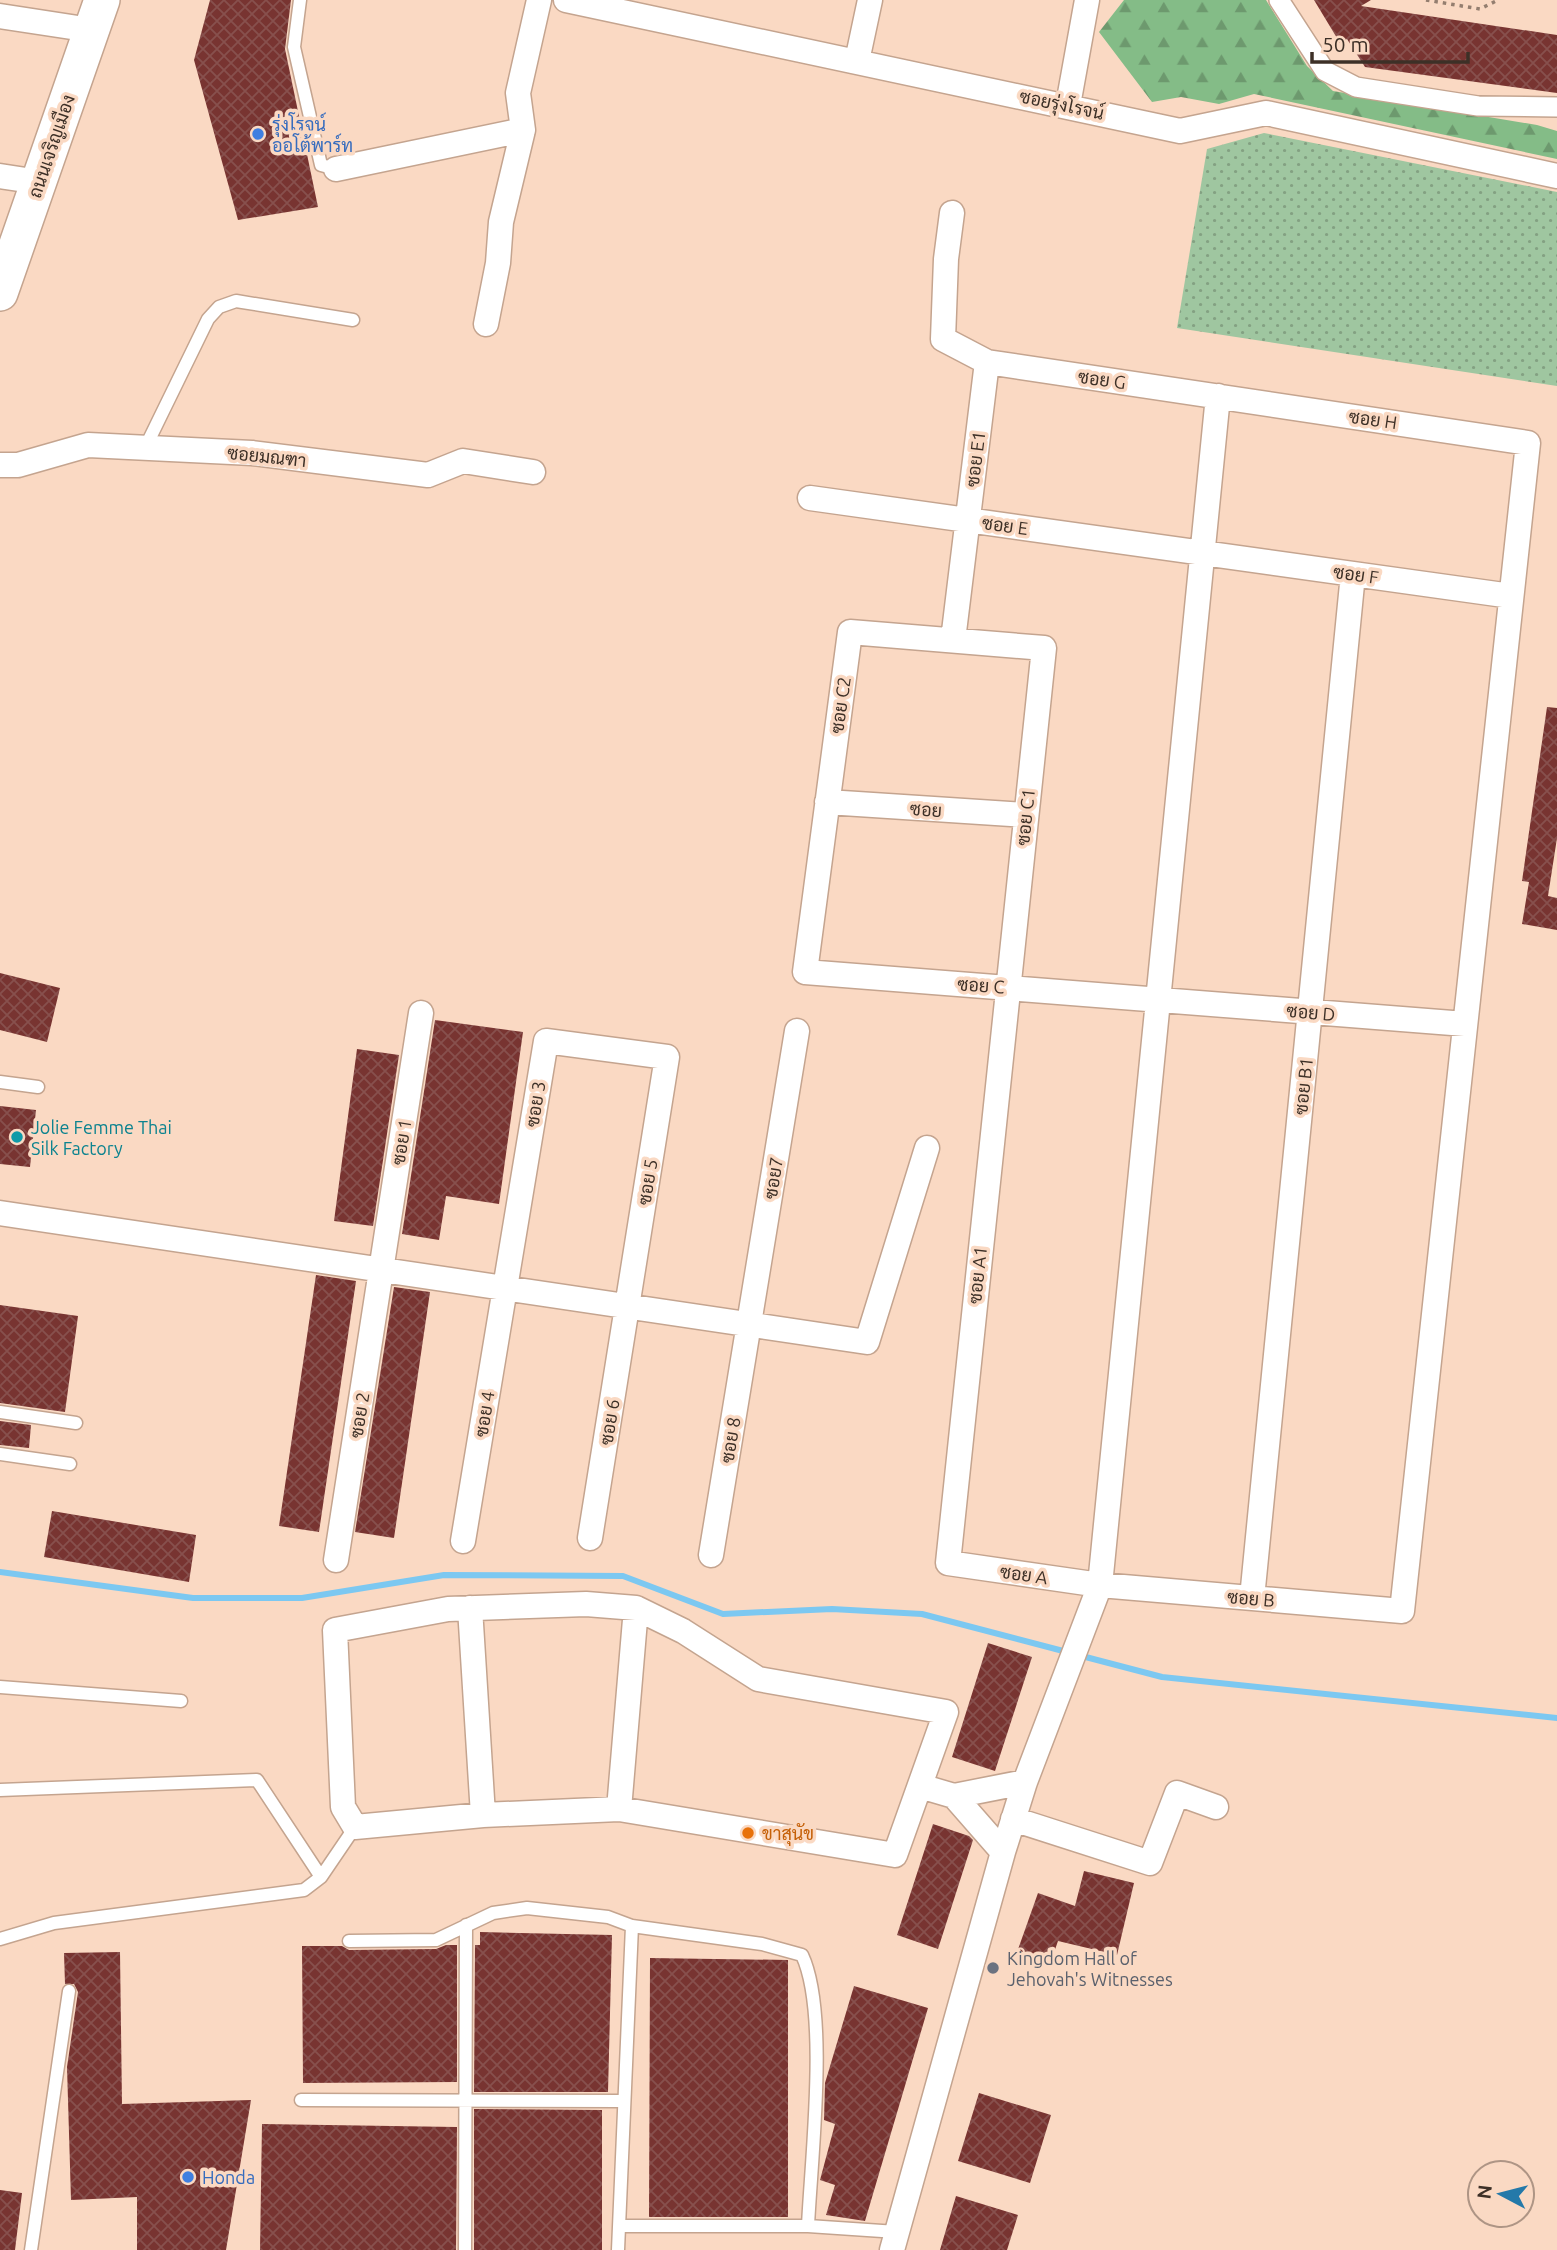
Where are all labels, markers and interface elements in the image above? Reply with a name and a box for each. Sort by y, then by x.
scale bar [1312,21,1468,65]
text: 50 m [1322,32,1369,56]
street label: ซอยรุ่งโรจน์ [1017,83,1106,126]
street label: ถนนเจริญเมือง [23,91,80,201]
place label: รุ่งโรจน์ ออโต้พาร์ท [272,112,353,155]
marker: รุ่งโรจน์ ออโต้พาร์ท [250,126,266,142]
street label: ซอย G [1077,366,1127,392]
street label: ซอย H [1348,406,1398,432]
street label: ซอย E1 [962,430,988,488]
street label: ซอยมณฑา [226,442,308,470]
street label: ซอย E [981,512,1029,538]
street label: ซอย F [1332,561,1380,587]
street label: ซอย C2 [826,675,854,735]
street label: ซอย C1 [1012,787,1038,847]
street label: ซอย [909,798,943,820]
street label: ซอย C [957,973,1005,997]
street label: ซอย D [1286,1000,1336,1024]
street label: ซอย B1 [1290,1056,1316,1116]
street label: ซอย 3 [522,1080,548,1128]
place label: Jolie Femme Thai Silk Factory [31,1117,172,1158]
street label: ซอย 1 [388,1118,414,1166]
marker: Jolie Femme Thai Silk Factory [9,1129,25,1145]
street label: ซอย7 [760,1156,786,1200]
street label: ซอย 5 [634,1158,660,1206]
street label: ซอย A1 [964,1245,990,1305]
street label: ซอย 4 [471,1390,497,1438]
street label: ซอย 2 [346,1391,372,1439]
street label: ซอย 6 [596,1398,622,1446]
street label: ซอย 8 [717,1416,743,1464]
street label: ซอย A [999,1561,1049,1587]
street label: ซอย B [1226,1586,1276,1610]
place label: ขาสุนัข [762,1823,814,1846]
marker: ขาสุนัข [740,1825,756,1841]
place label: Kingdom Hall of Jehovah's Witnesses [1007,1948,1173,1989]
marker: Kingdom Hall of Jehovah's Witnesses [985,1960,1001,1976]
north arrow [1466,2159,1536,2229]
place label: Honda [202,2167,255,2187]
marker: Honda [180,2169,196,2185]
text: N [1472,2184,1496,2200]

